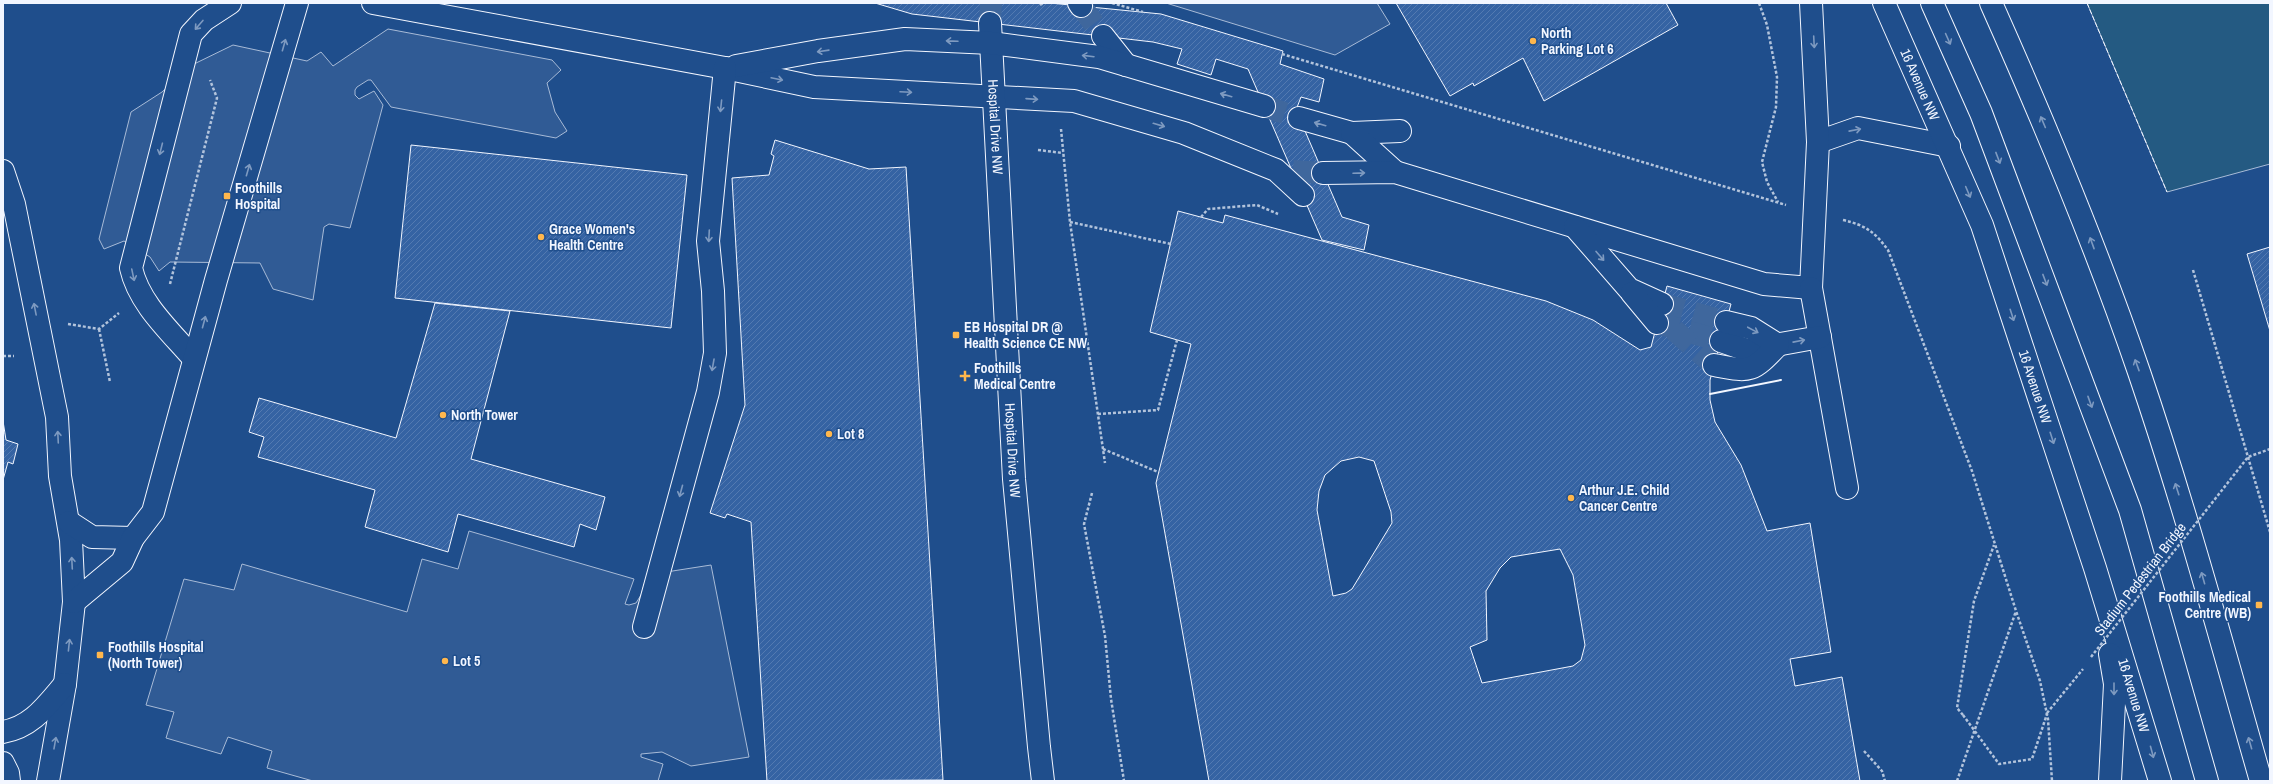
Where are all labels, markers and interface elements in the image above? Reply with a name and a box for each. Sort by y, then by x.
one-way arrow [194,20,203,31]
place label: North Parking Lot 6 [1541,24,1614,58]
one-way arrow [1945,32,1952,44]
one-way arrow [1810,35,1817,48]
marker: North Parking Lot 6 [1528,36,1538,46]
one-way arrow [946,38,959,45]
one-way arrow [281,39,288,52]
street label: 16 Avenue NW [1896,46,1944,123]
one-way arrow [817,47,830,55]
one-way arrow [1082,52,1095,60]
one-way arrow [770,75,783,83]
street label: Hospital Drive NW [984,79,1007,175]
one-way arrow [899,88,912,95]
one-way arrow [1220,91,1233,98]
one-way arrow [1025,95,1038,102]
one-way arrow [717,99,724,112]
one-way arrow [2039,117,2046,129]
one-way arrow [1314,120,1327,127]
one-way arrow [1152,122,1165,129]
one-way arrow [1849,126,1862,134]
one-way arrow [157,142,165,155]
one-way arrow [1995,152,2003,164]
one-way arrow [245,164,252,177]
one-way arrow [1352,170,1365,177]
place label: Foothills Hospital [235,179,282,213]
one-way arrow [1965,186,1973,198]
marker: Foothills Hospital [222,191,232,201]
place label: Grace Women's Health Centre [549,220,635,254]
one-way arrow [705,229,712,242]
marker: Grace Women's Health Centre [536,232,546,242]
one-way arrow [2087,237,2095,249]
one-way arrow [1596,251,1605,261]
one-way arrow [129,268,137,281]
one-way arrow [2041,273,2049,285]
one-way arrow [31,303,39,316]
one-way arrow [2009,308,2016,321]
one-way arrow [201,315,208,328]
place label: EB Hospital DR @ Health Science CE NW [964,318,1087,352]
one-way arrow [1747,327,1759,334]
marker: EB Hospital DR @ Health Science CE NW [951,330,961,340]
one-way arrow [1792,337,1805,345]
street label: 16 Avenue NW [2015,348,2056,426]
one-way arrow [709,358,717,371]
place label: Foothills Medical Centre [974,359,1056,393]
one-way arrow [2132,359,2140,371]
marker: Foothills Medical Centre [959,370,971,382]
one-way arrow [2086,395,2094,407]
street label: Hospital Drive NW [1001,402,1025,499]
place label: North Tower [451,406,518,424]
marker: North Tower [438,410,448,420]
place label: Lot 8 [837,425,864,443]
marker: Lot 8 [824,429,834,439]
one-way arrow [54,431,62,444]
one-way arrow [2049,432,2057,444]
place label: Arthur J.E. Child Cancer Centre [1579,481,1670,515]
one-way arrow [2173,482,2180,495]
one-way arrow [677,484,684,497]
marker: Arthur J.E. Child Cancer Centre [1566,493,1576,503]
street label: Stadium Pedestrian Bridge [2090,519,2190,639]
one-way arrow [68,557,76,570]
one-way arrow [2199,572,2207,585]
place label: Foothills Medical Centre (WB) [2158,588,2251,622]
marker: Foothills Medical Centre (WB) [2254,600,2264,610]
place label: Foothills Hospital (North Tower) [108,638,204,672]
one-way arrow [65,639,73,652]
marker: Foothills Hospital (North Tower) [95,650,105,660]
place label: Lot 5 [453,652,481,670]
marker: Lot 5 [440,656,450,666]
street label: 16 Avenue NW [2114,656,2154,735]
one-way arrow [2111,682,2118,695]
one-way arrow [51,736,59,749]
one-way arrow [2246,737,2254,750]
one-way arrow [2149,745,2156,758]

